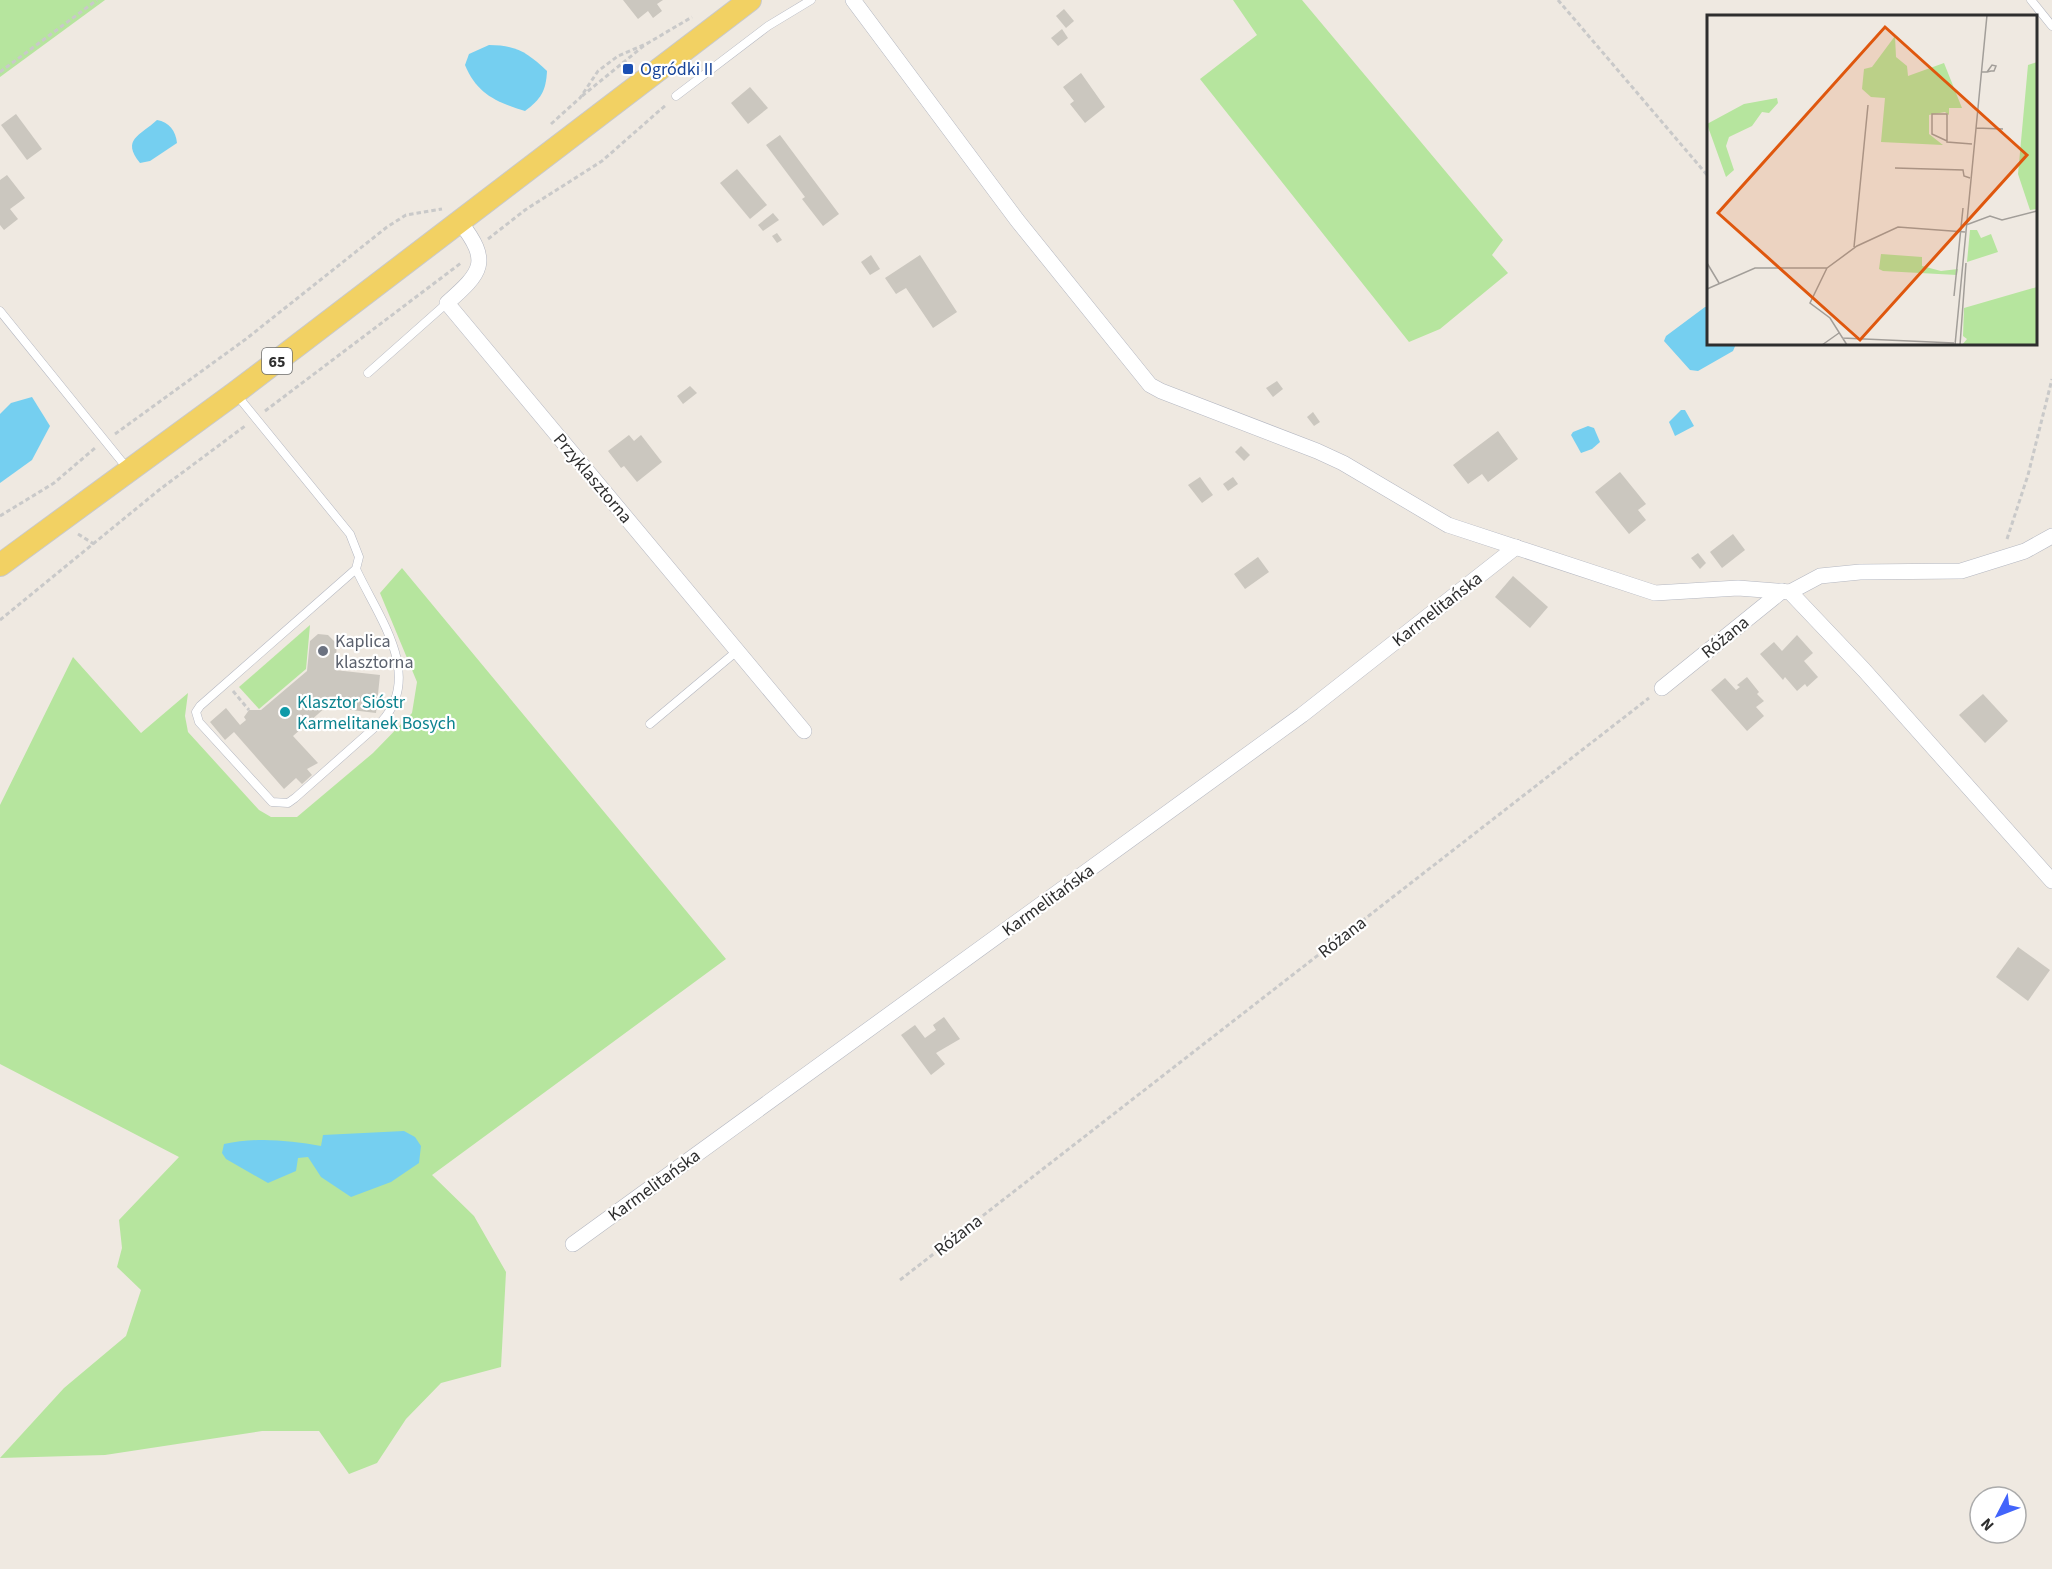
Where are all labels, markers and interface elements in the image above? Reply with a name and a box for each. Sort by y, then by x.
inset map [1707,15,2037,345]
place label: Ogródki II [640,57,713,82]
marker: Ogródki II [621,62,635,76]
road number: 65 [262,348,292,374]
street label: Przyklasztorna [547,428,638,529]
street label: Karmelitańska [1387,566,1488,653]
street label: Różana [1696,610,1755,664]
place label: Kaplica klasztorna [335,629,414,675]
marker: Kaplica klasztorna [316,644,330,658]
place label: Klasztor Sióstr Karmelitanek Bosych [297,690,456,736]
marker: Klasztor Sióstr Karmelitanek Bosych [278,705,292,719]
street label: Karmelitańska [997,858,1100,942]
street label: Różana [1313,911,1372,964]
street label: Karmelitańska [603,1143,706,1227]
street label: Różana [929,1209,988,1262]
north arrow [1968,1485,2028,1545]
text: N [1976,1513,1999,1536]

